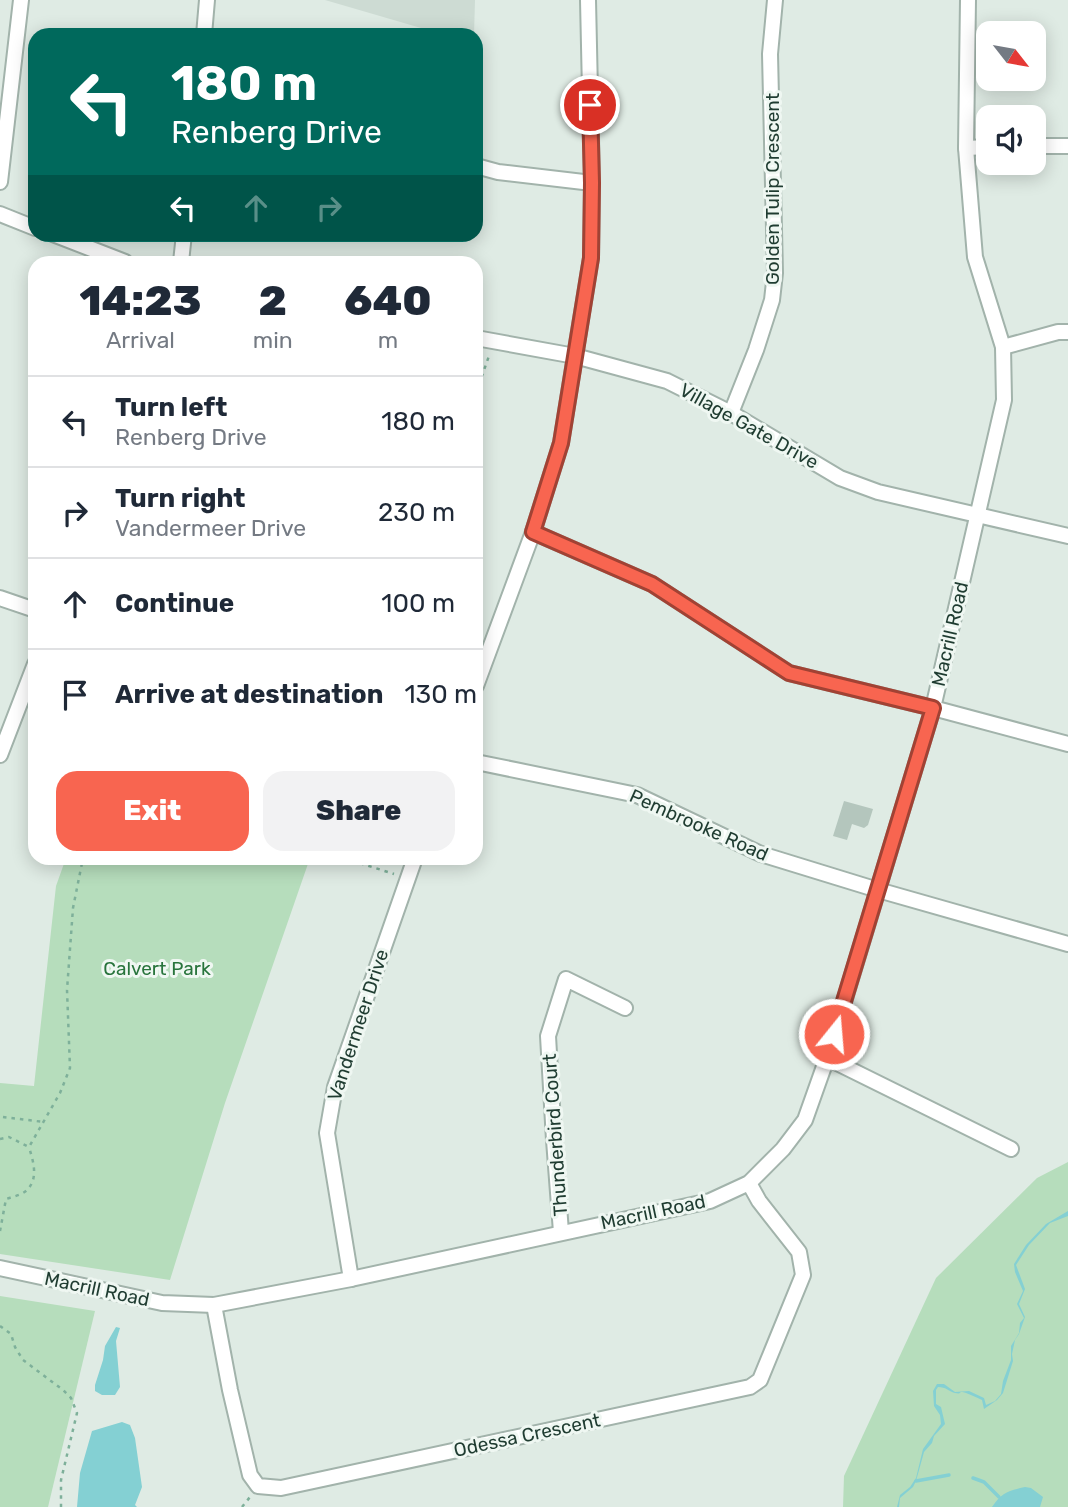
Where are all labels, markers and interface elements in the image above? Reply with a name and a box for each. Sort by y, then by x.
north arrow [976,21,1046,91]
map controls [976,21,1046,175]
text: 180 m [171,54,317,112]
icon: left [56,56,147,147]
pin [560,75,620,135]
icon: arrive [571,86,609,124]
street label: Golden Tulip Crescent [761,92,784,285]
button: sound [976,105,1046,175]
text: Renberg Drive [171,113,382,151]
icon: left [164,189,202,227]
icon: ahead [237,189,275,227]
icon: right [310,189,348,227]
text: 14:23 [79,276,201,326]
text: 2 [259,276,287,326]
text: 640 [344,276,432,326]
text: Arrival [106,326,175,354]
text: min [253,326,293,354]
text: m [378,326,398,354]
street label: Village Gate Drive [676,378,822,474]
text: Turn left [115,392,227,423]
icon: left [56,403,94,441]
text: 180 m [381,406,455,437]
text: Renberg Drive [115,423,267,451]
text: Turn right [115,483,245,514]
icon: right [56,494,94,532]
text: 230 m [378,497,455,528]
text: Vandermeer Drive [115,514,306,542]
street label: Macrill Road [927,579,973,689]
icon: ahead [56,585,94,623]
text: Continue [115,588,234,619]
text: 100 m [381,588,455,619]
icon: arrive [56,676,94,714]
text: Arrive at destination [115,679,383,710]
text: 130 m [404,679,477,710]
button: Exit [56,771,249,851]
button: Share [263,771,455,851]
street label: Pembrooke Road [626,784,772,866]
street label: Vandermeer Drive [323,946,393,1104]
park label: Calvert Park [103,957,211,980]
position arrow [797,997,871,1071]
street label: Thunderbird Court [538,1052,572,1217]
street label: Macrill Road [598,1190,708,1234]
street label: Macrill Road [42,1267,152,1311]
street label: Odessa Crescent [452,1408,603,1462]

